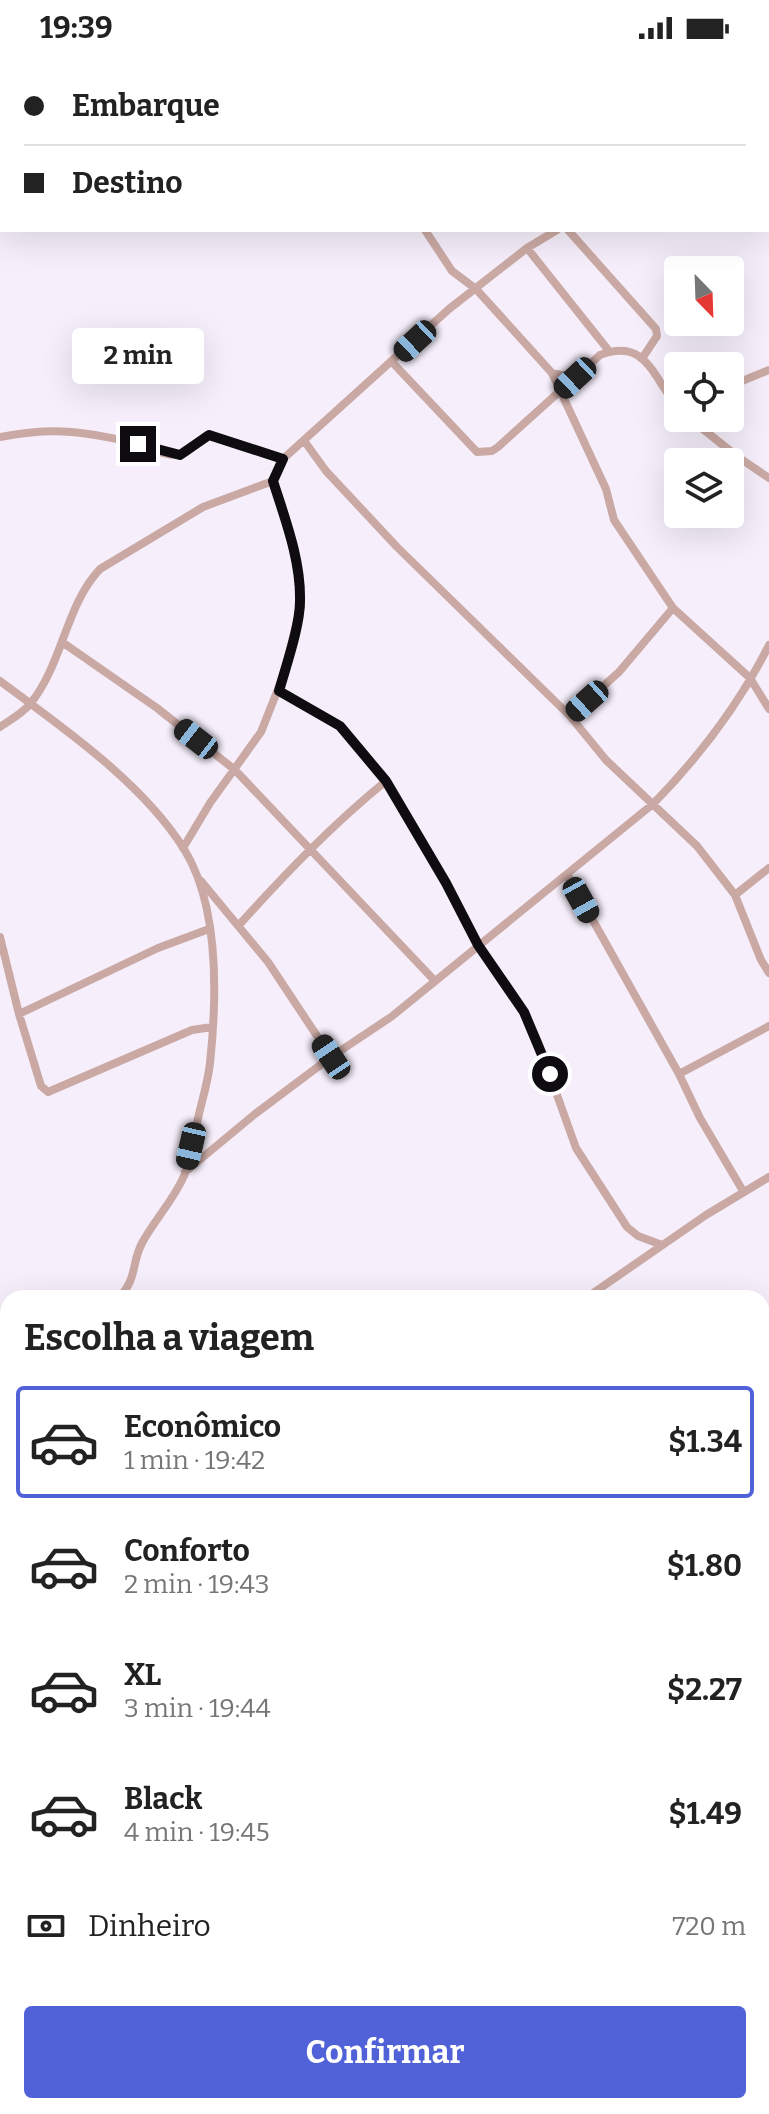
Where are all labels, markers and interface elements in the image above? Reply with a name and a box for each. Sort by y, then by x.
text: 19:39 [40,10,113,46]
text: Embarque [72,88,220,124]
text: Destino [72,165,183,201]
north arrow [664,256,744,336]
map controls [664,256,744,528]
car [389,316,441,366]
callout: 2 min [72,328,204,384]
text: 2 min [103,340,173,371]
button: locate [664,352,744,432]
car [549,353,601,403]
route end [120,426,156,462]
button: layers [664,448,744,528]
car [561,676,613,726]
car [170,715,222,763]
car [559,873,603,927]
car [308,1030,354,1084]
route start [532,1056,568,1092]
car [174,1120,208,1172]
text: Escolha a viagem [24,1316,314,1360]
icon: car [28,1406,100,1478]
text: Econômico [124,1409,281,1445]
text: $1.34 [668,1424,742,1460]
text: 1 min · 19:42 [124,1445,265,1476]
icon: car [28,1530,100,1602]
text: Conforto [124,1533,250,1569]
text: $1.80 [667,1548,742,1584]
text: 2 min · 19:43 [124,1569,270,1600]
icon: car [28,1654,100,1726]
text: XL [124,1657,161,1693]
text: $2.27 [667,1672,742,1708]
text: 3 min · 19:44 [124,1693,271,1724]
icon: car [28,1778,100,1850]
text: Black [124,1781,202,1817]
text: $1.49 [668,1796,742,1832]
text: 4 min · 19:45 [124,1817,270,1848]
icon: cash [24,1904,68,1948]
text: Dinheiro [88,1908,211,1944]
text: 720 m [672,1911,746,1942]
button: Confirmar [24,2006,746,2098]

